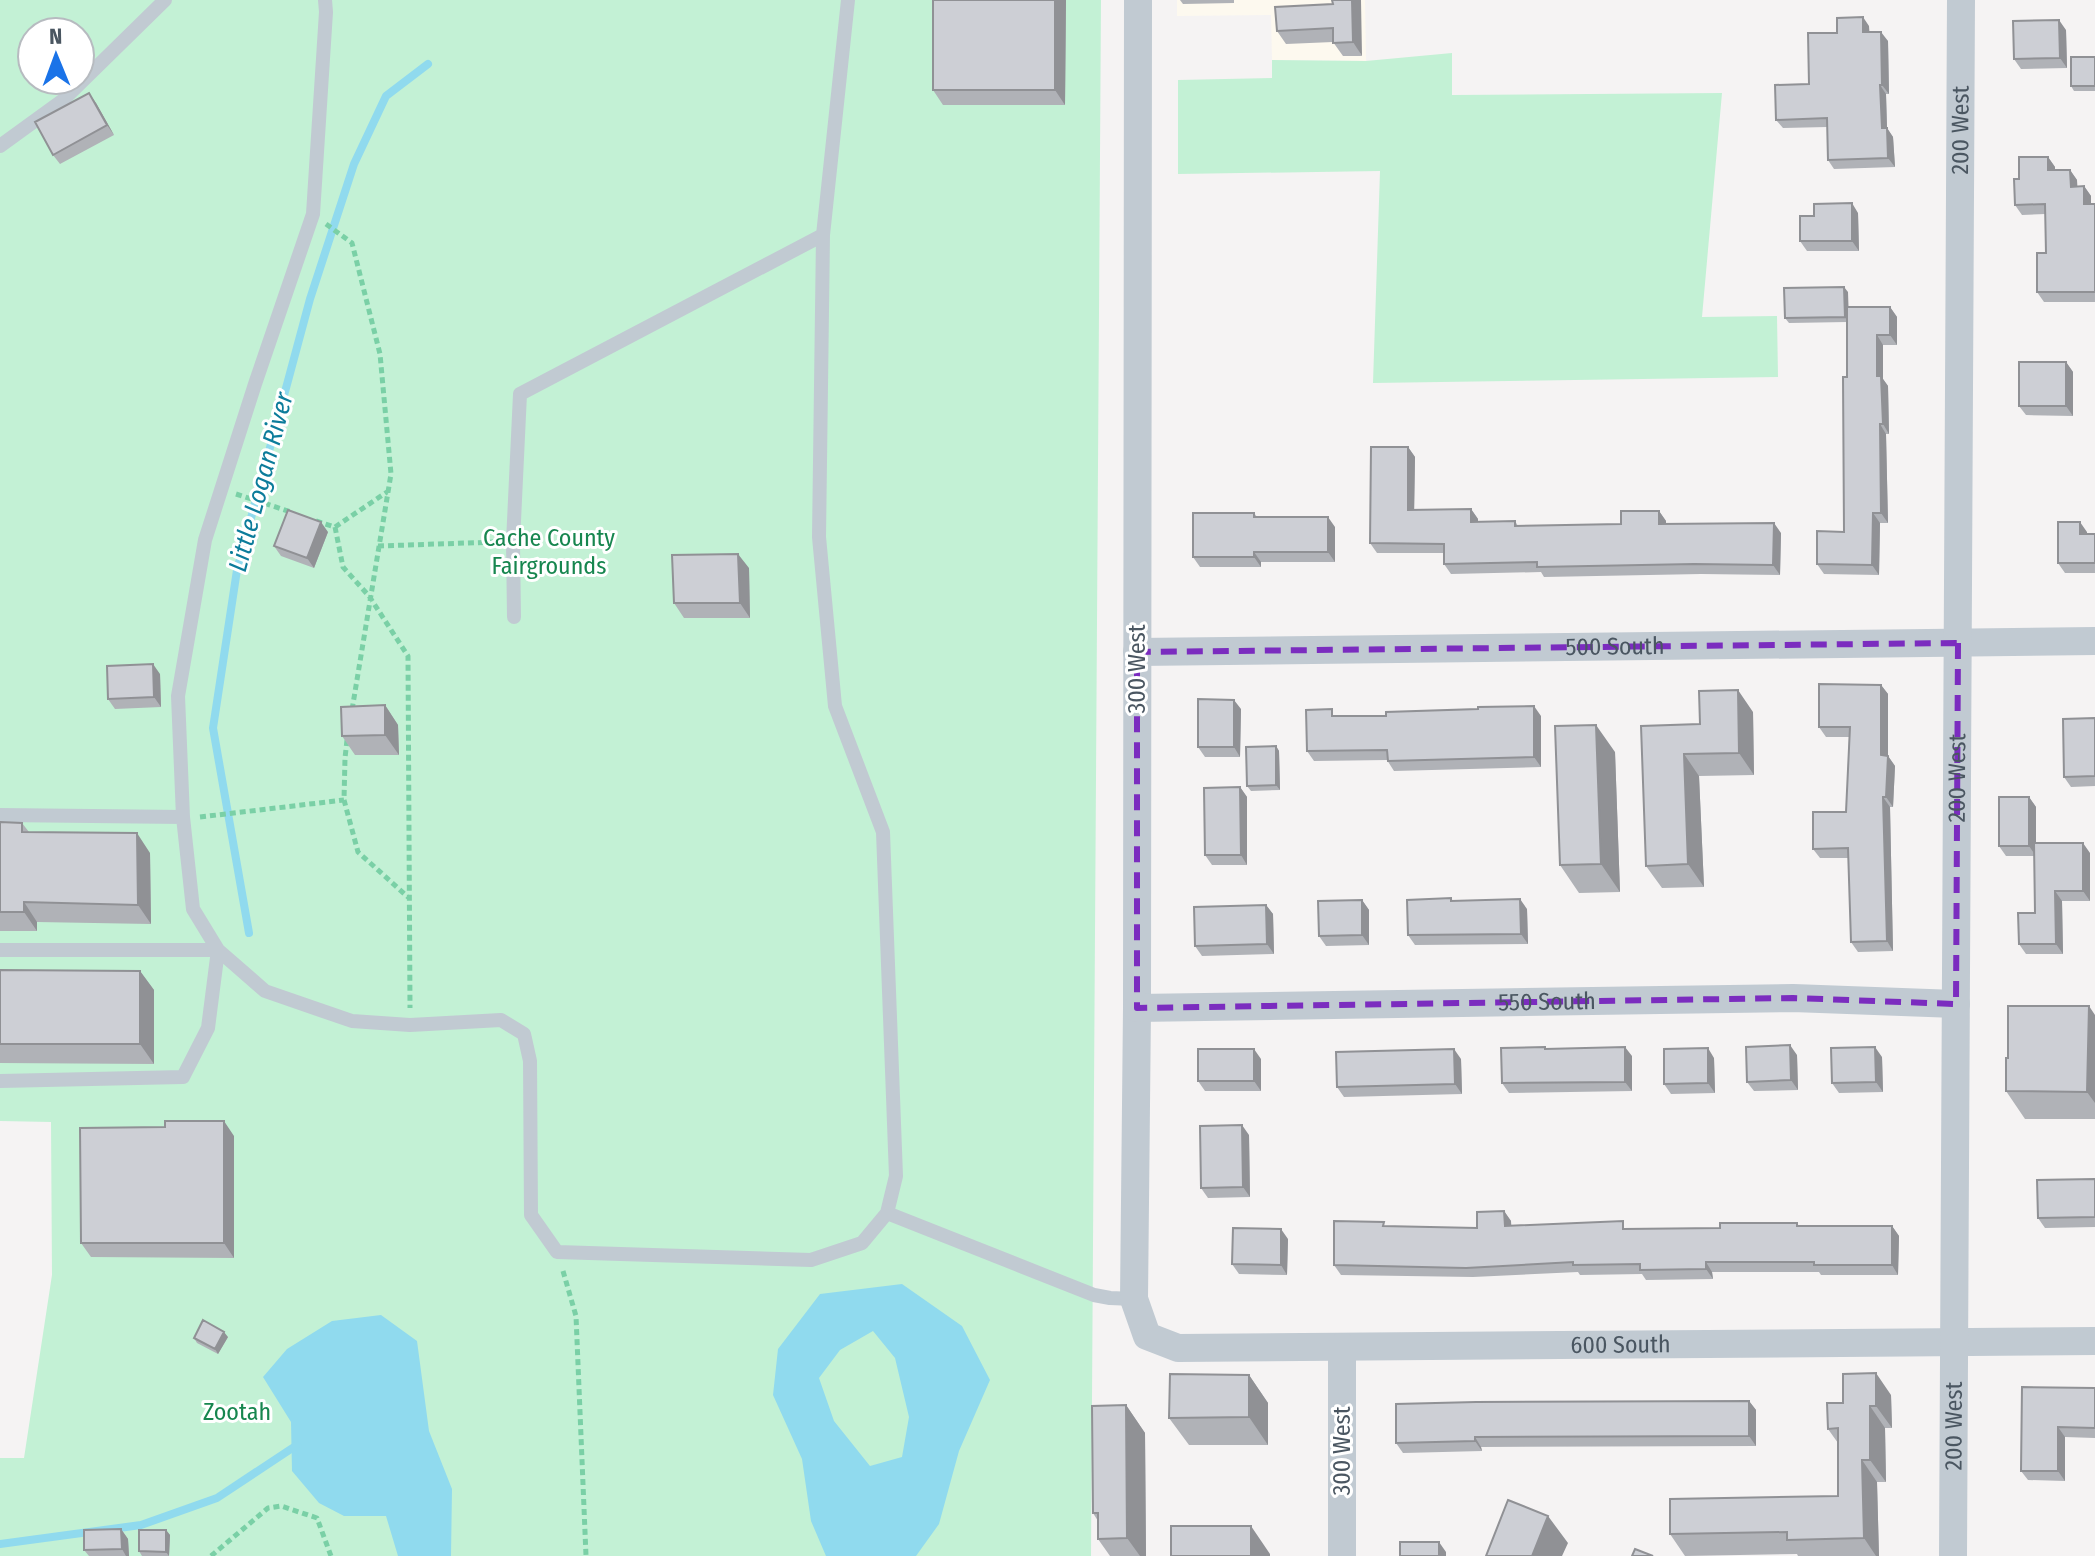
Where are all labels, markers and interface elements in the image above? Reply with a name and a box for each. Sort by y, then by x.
north arrow [16,16,96,96]
text: N [49,23,62,50]
street label: 200 West [1946,85,1975,175]
water label: Little Logan River [222,388,300,575]
park label: Cache County Fairgrounds [483,524,615,580]
street label: 300 West [1123,624,1151,714]
street label: 500 South [1565,632,1665,661]
street label: 200 West [1943,733,1971,823]
street label: 550 South [1498,987,1596,1016]
street label: 600 South [1570,1330,1671,1359]
street label: 200 West [1939,1381,1968,1471]
park label: Zootah [203,1398,271,1426]
street label: 300 West [1328,1406,1356,1496]

